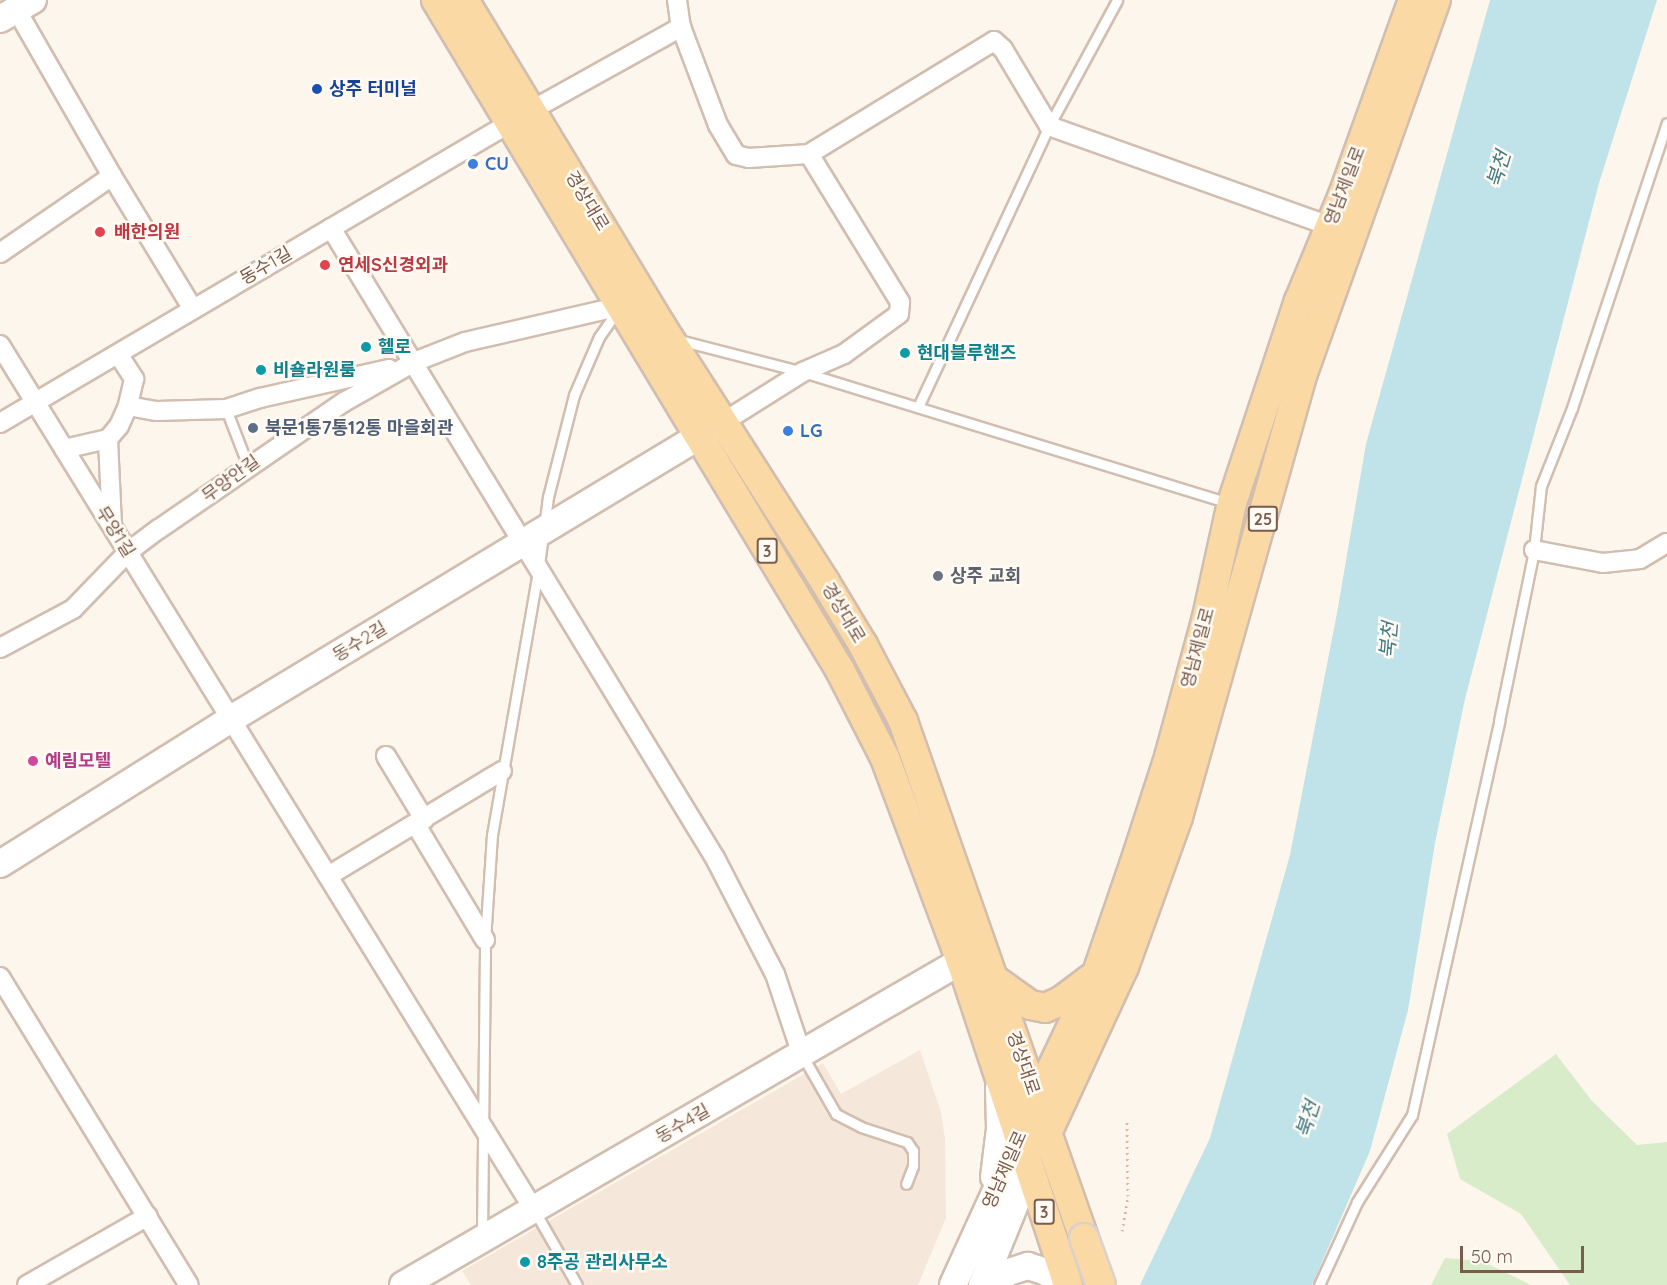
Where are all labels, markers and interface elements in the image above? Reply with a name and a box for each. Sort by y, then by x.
place label: 상주 터미널 [329,78,417,100]
marker: 상주 터미널 [310,82,324,96]
street label: 영남제일로 [1320,143,1370,229]
water label: 북천 [1481,148,1515,190]
place label: CU [485,153,509,175]
marker: CU [466,157,480,171]
street label: 경상대로 [561,167,613,235]
place label: 배한의원 [114,221,180,243]
marker: 배한의원 [91,223,109,241]
street label: 동수1길 [236,243,296,289]
place label: 연세S신경외과 [338,254,448,276]
marker: 연세S신경외과 [316,256,334,274]
place label: 헬로 [378,336,411,358]
marker: 헬로 [359,340,373,354]
place label: 현대블루핸즈 [917,342,1016,364]
marker: 현대블루핸즈 [898,346,912,360]
place label: 비숄라원룸 [273,359,356,381]
marker: 비숄라원룸 [254,363,268,377]
place label: 북문1통7통12통 마을회관 [265,417,453,439]
place label: LG [800,420,822,442]
marker: 북문1통7통12통 마을회관 [246,421,260,435]
marker: LG [781,424,795,438]
street label: 무양안길 [198,451,264,507]
street label: 무양1길 [91,502,139,562]
road number: 25 [1246,506,1280,532]
road number: 3 [756,538,777,564]
place label: 상주 교회 [950,565,1021,587]
marker: 상주 교회 [931,569,945,583]
street label: 경상대로 [817,579,869,647]
street label: 영남제일로 [1177,605,1219,691]
street label: 동수2길 [329,617,391,667]
water label: 북천 [1374,621,1402,659]
place label: 예림모텔 [45,750,111,772]
marker: 예림모텔 [26,754,40,768]
street label: 경상대로 [1002,1028,1044,1098]
water label: 북천 [1290,1098,1324,1140]
street label: 동수4길 [652,1100,714,1148]
street label: 영남제일로 [978,1128,1032,1212]
road number: 3 [1034,1199,1054,1225]
scale bar [1463,1234,1588,1272]
text: 50 m [1471,1245,1513,1268]
place label: 8주공 관리사무소 [537,1251,668,1273]
marker: 8주공 관리사무소 [518,1255,532,1269]

